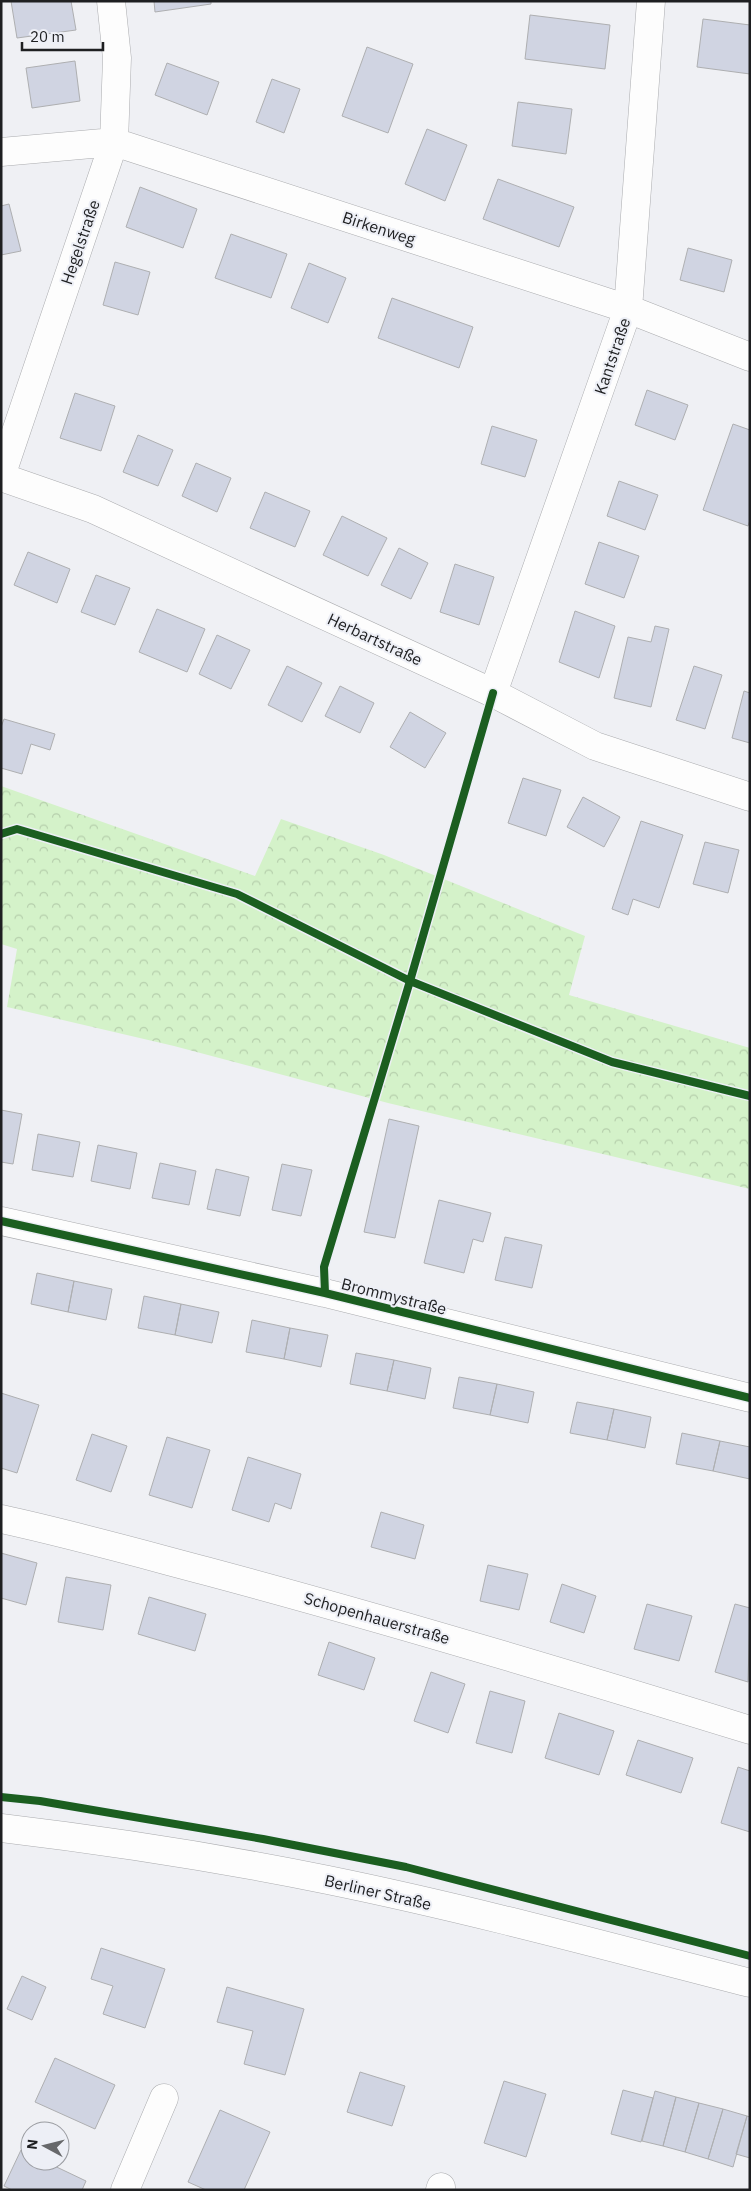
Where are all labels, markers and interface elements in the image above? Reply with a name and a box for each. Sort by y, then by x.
scale bar [22,20,104,52]
text: 20 m [30,27,65,46]
street label: Hegelstraße [56,197,104,287]
street label: Birkenweg [340,207,419,249]
street label: Kantstraße [590,315,635,397]
street label: Herbartstraße [325,608,426,670]
street label: Brommystraße [339,1273,449,1319]
street label: Schopenhauerstraße [302,1588,452,1648]
street label: Berliner Straße [323,1870,434,1914]
north arrow [20,2121,70,2171]
text: N [23,2138,42,2151]

